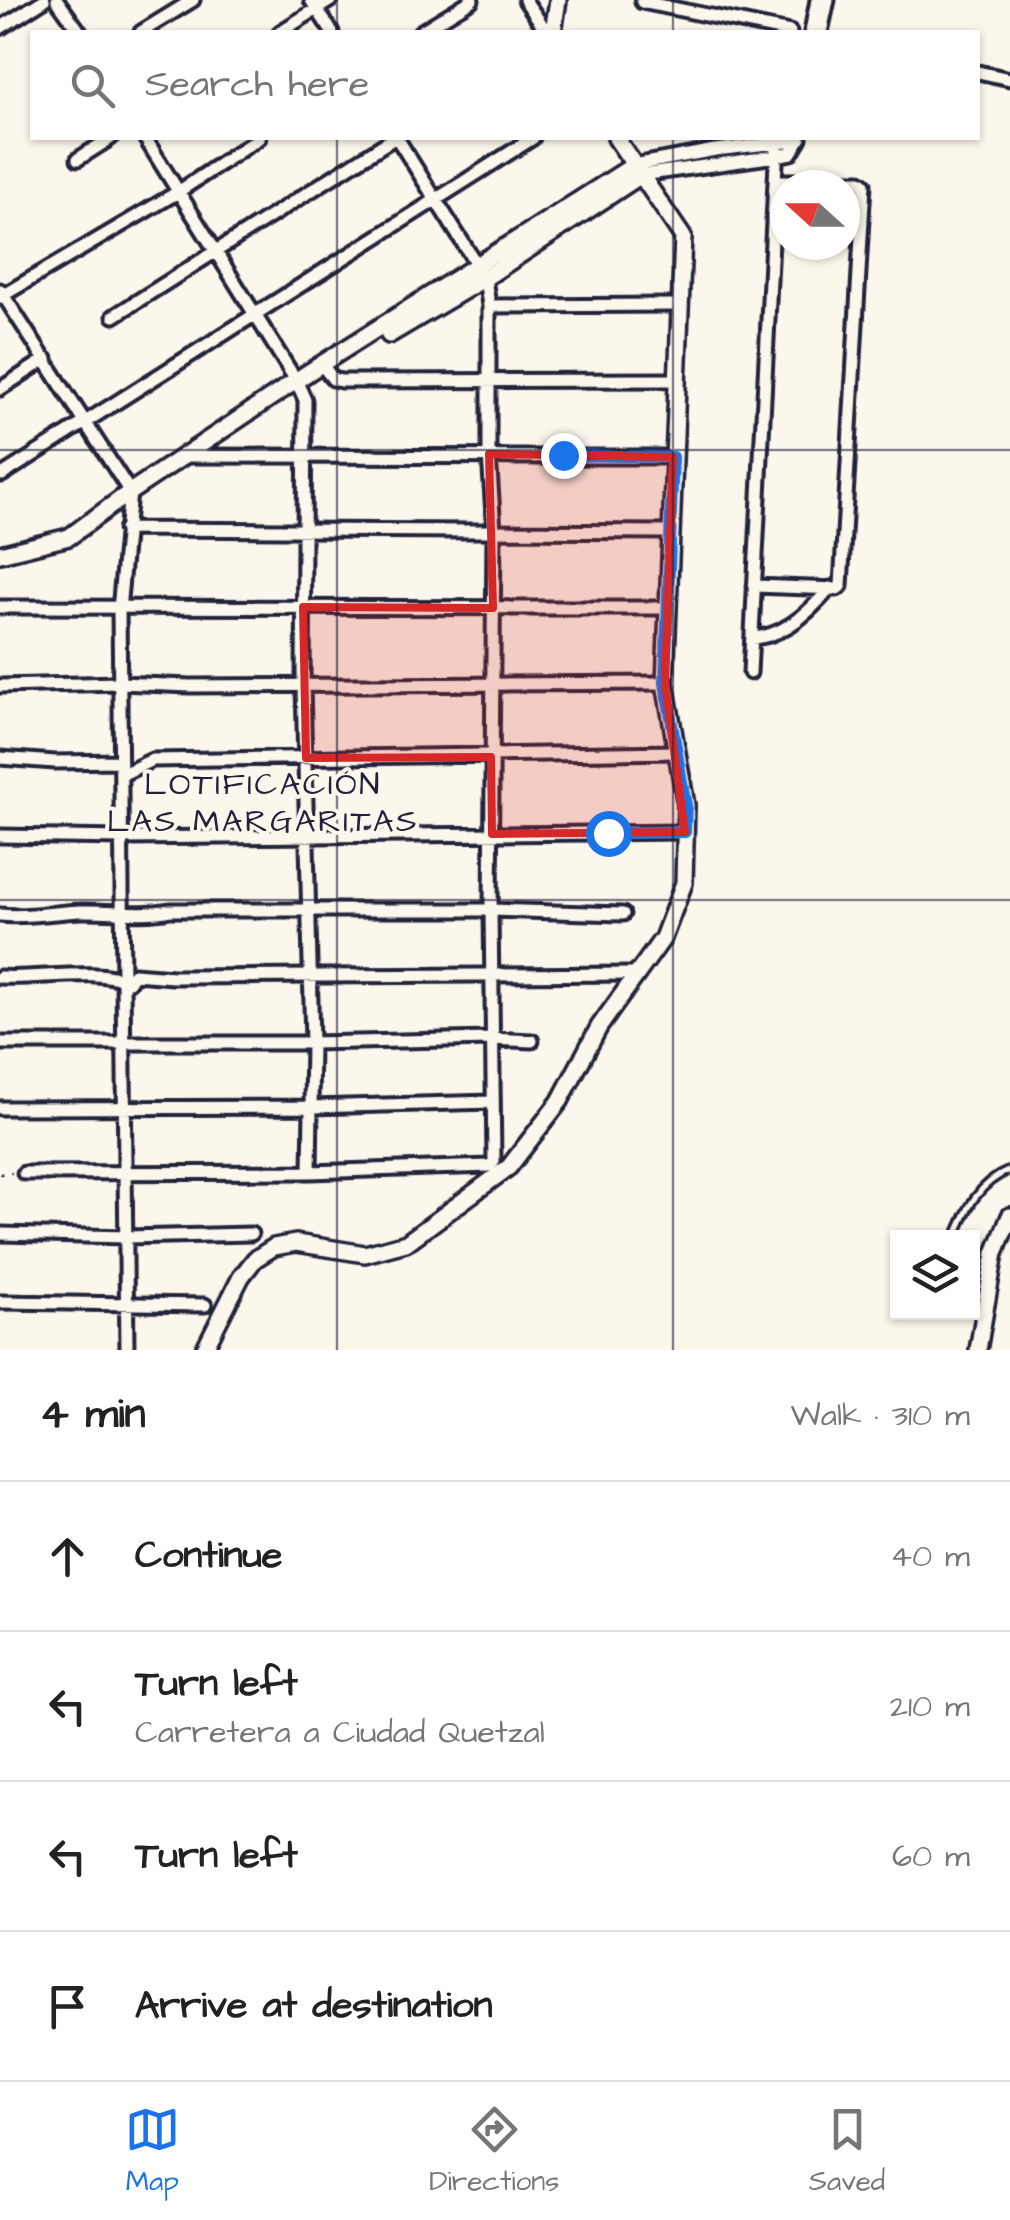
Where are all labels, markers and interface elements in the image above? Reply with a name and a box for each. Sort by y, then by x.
search box [30,30,980,140]
icon: search [65,58,120,113]
text: Search here [145,59,369,111]
north arrow [770,170,860,260]
route end [541,433,587,479]
district label: LOTIFICACIÓN LAS MARGARITAS [107,762,419,844]
route start [586,811,632,857]
map controls [890,1230,980,1320]
button: layers [890,1230,980,1320]
text: 4 min [40,1386,145,1444]
text: Walk · 310 m [791,1393,970,1438]
icon: ahead [40,1529,95,1584]
text: Continue [135,1530,282,1582]
text: 40 m [890,1534,970,1579]
text: Turn left [135,1658,298,1710]
icon: left [40,1679,95,1734]
text: 210 m [890,1684,970,1729]
text: Carretera a Ciudad Quetzal [135,1710,545,1755]
icon: left [40,1829,95,1884]
text: Turn left [135,1830,298,1882]
text: 60 m [892,1834,970,1879]
icon: arrive [40,1979,95,2034]
text: Arrive at destination [135,1980,492,2032]
tab: Map [125,2102,180,2201]
tab: Directions [429,2102,559,2201]
tab: Saved [809,2102,885,2201]

